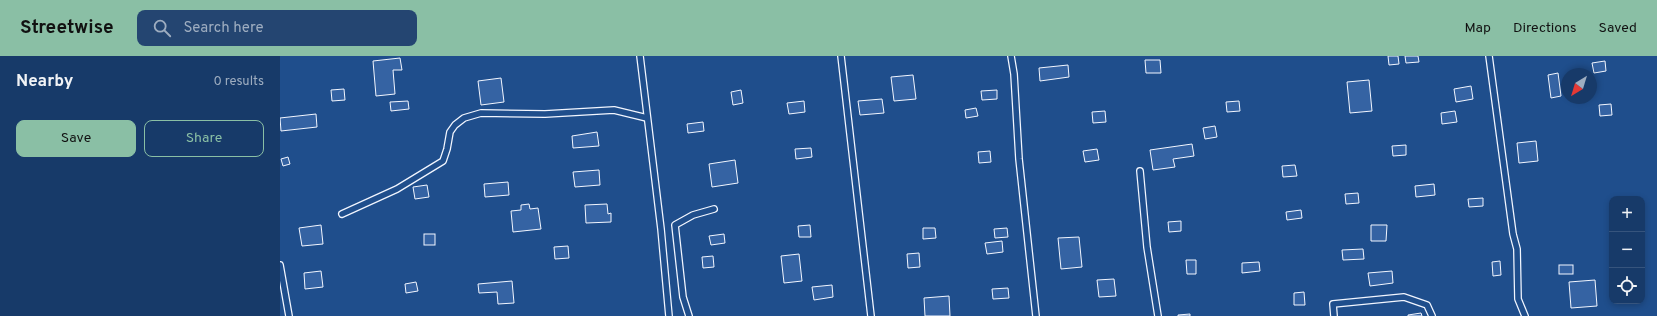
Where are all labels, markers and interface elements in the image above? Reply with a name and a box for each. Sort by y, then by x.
search box [137,10,417,46]
text: Streetwise [20,16,113,40]
icon: search [151,17,173,39]
text: Search here [183,19,264,38]
text: Map [1465,20,1491,37]
text: Directions [1513,20,1577,37]
text: Saved [1599,20,1637,37]
north arrow [1561,68,1597,104]
text: Nearby [16,71,73,93]
text: 0 results [213,74,264,90]
button: Save [16,120,136,157]
button: Share [144,120,264,157]
map controls [1609,196,1645,304]
button: + [1609,196,1645,232]
button: − [1609,232,1645,268]
button: locate [1609,268,1645,304]

